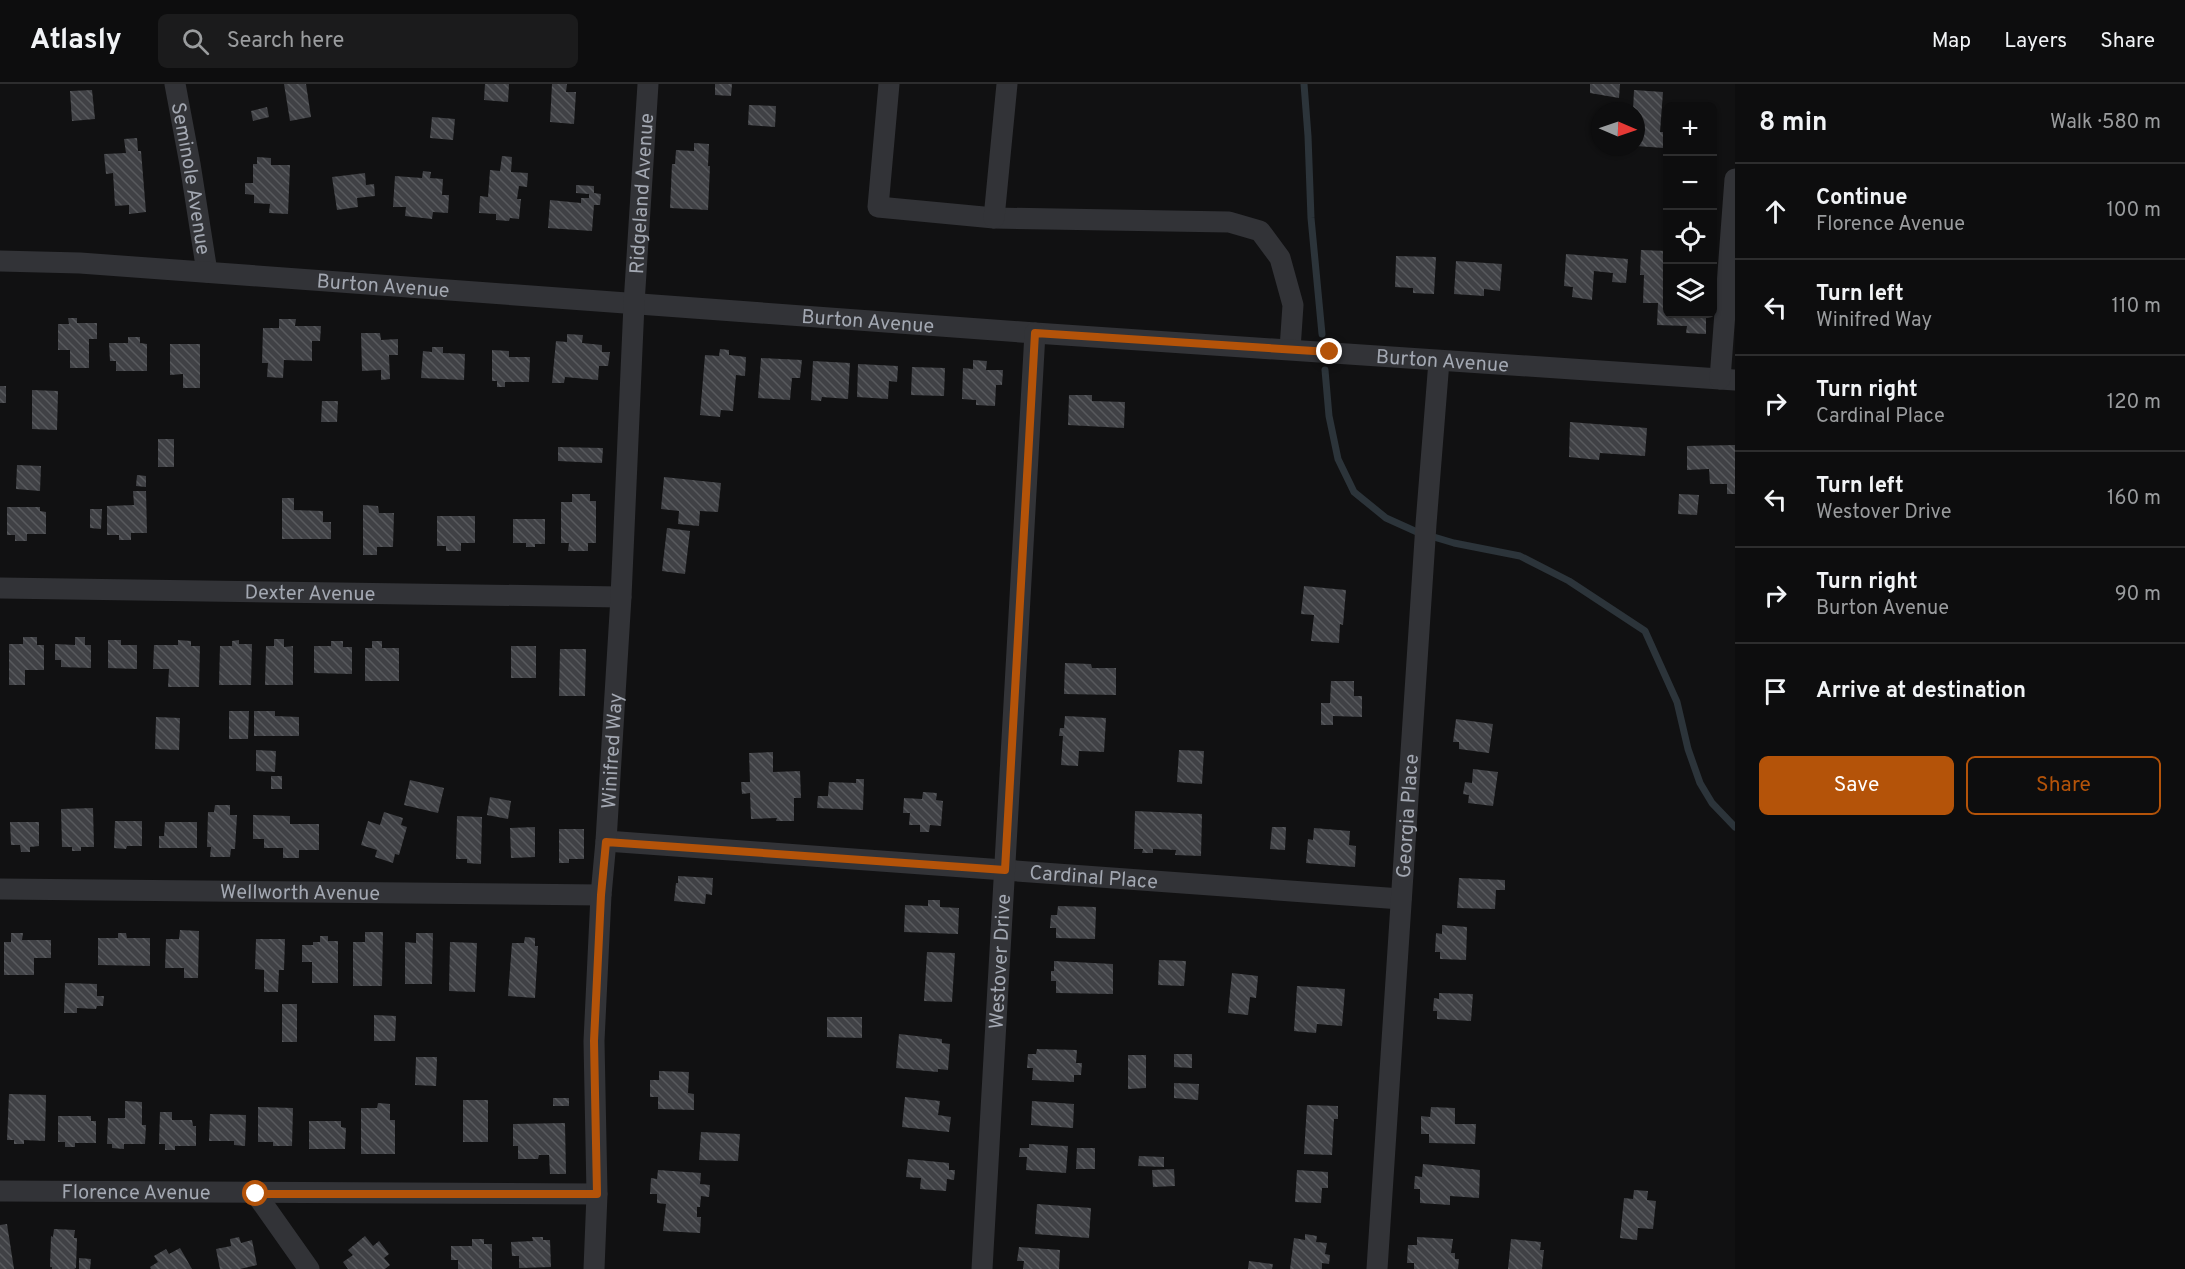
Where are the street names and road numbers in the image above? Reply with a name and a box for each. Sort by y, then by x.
street label: Seminole Avenue [164,101,215,257]
street label: Ridgeland Avenue [625,112,661,275]
street label: Burton Avenue [316,269,450,305]
street label: Burton Avenue [800,305,935,341]
street label: Burton Avenue [1375,345,1510,380]
street label: Dexter Avenue [244,581,375,608]
street label: Winifred Way [597,692,630,810]
street label: Georgia Place [1392,753,1426,879]
street label: Cardinal Place [1028,861,1159,896]
street label: Wellworth Avenue [220,880,380,908]
street label: Westover Drive [985,893,1018,1030]
street label: Florence Avenue [61,1180,211,1207]

